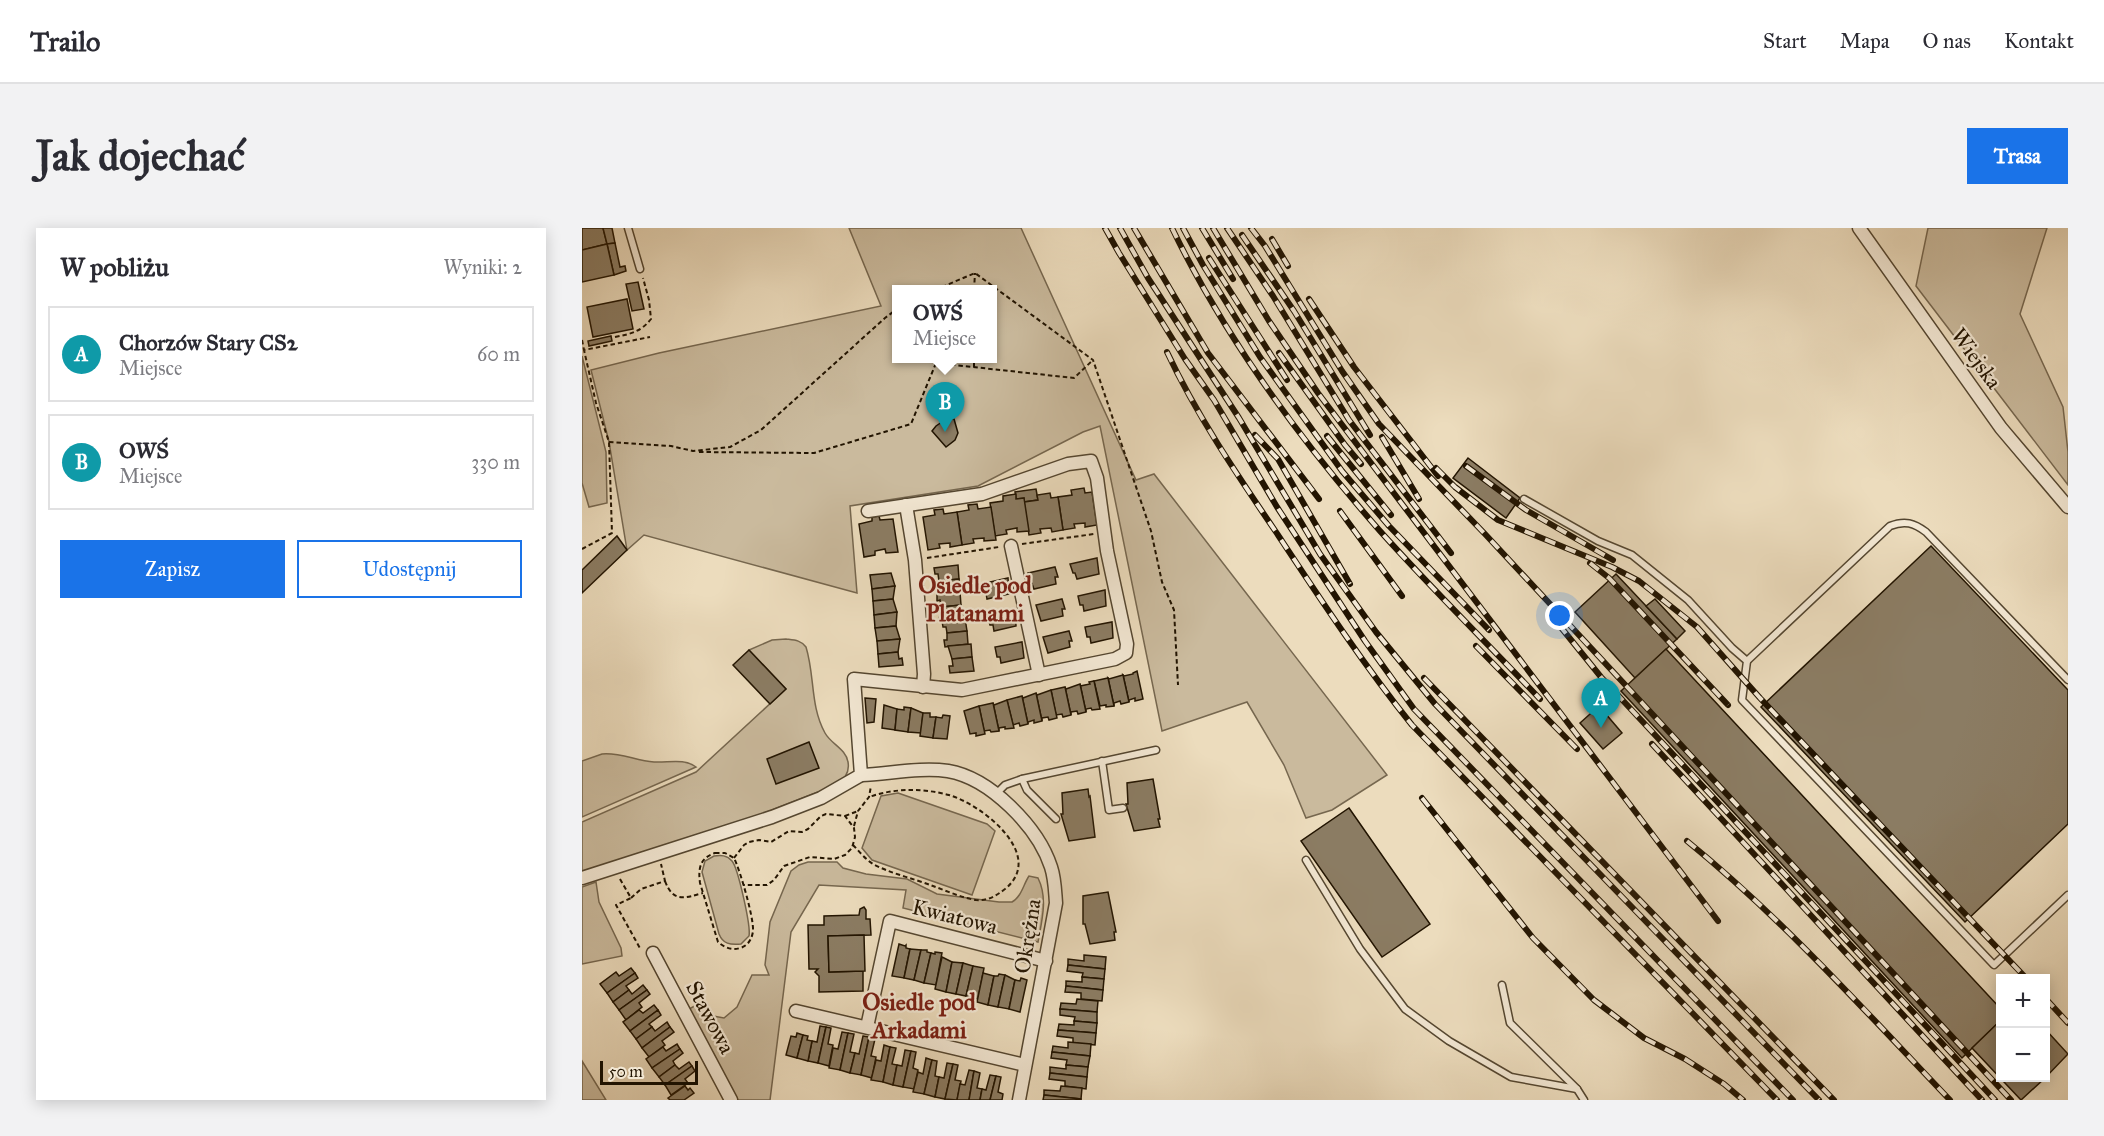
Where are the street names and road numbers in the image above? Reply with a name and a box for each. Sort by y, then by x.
street label: Wiejska [1945,323,2008,395]
street label: Kwiatowa [909,893,1001,940]
street label: Okrężna [1008,896,1047,975]
street label: Stawowa [680,976,741,1059]

